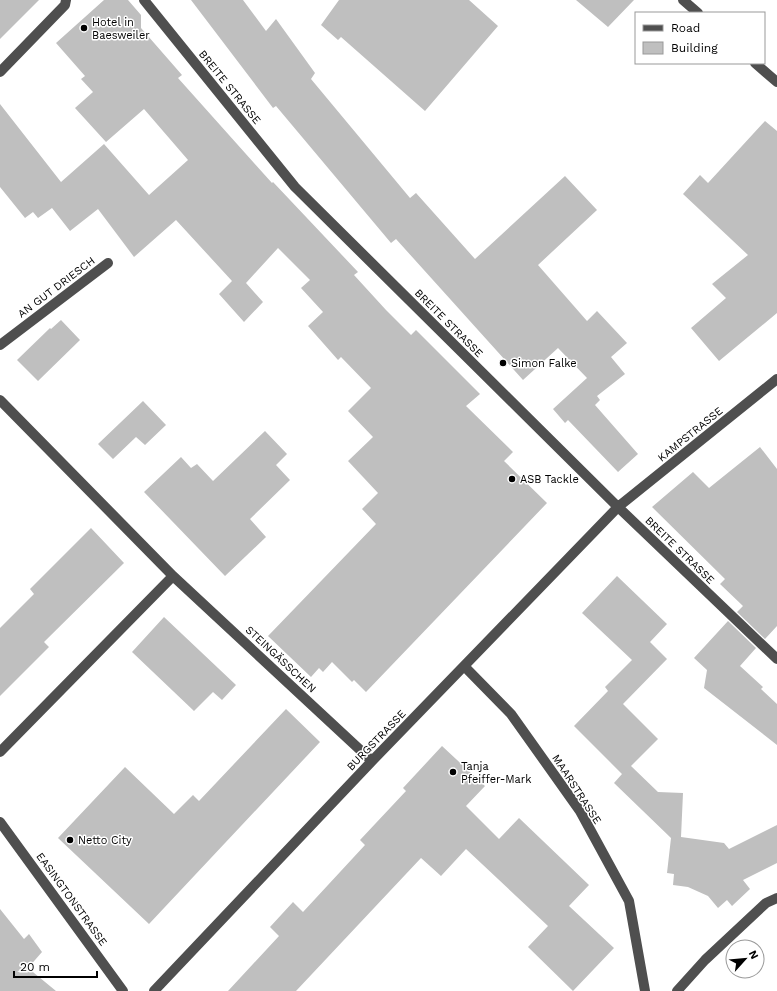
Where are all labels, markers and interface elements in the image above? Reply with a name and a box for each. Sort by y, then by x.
legend [635,12,765,64]
place label: Hotel in Baesweiler [92,16,150,42]
text: Road [671,21,700,35]
marker: Hotel in Baesweiler [79,23,89,33]
text: Building [671,41,718,55]
street label: BREITE STRASSE [196,48,263,127]
street label: AN GUT DRIESCH [15,254,97,321]
street label: BREITE STRASSE [412,287,485,360]
place label: Simon Falke [511,357,577,370]
marker: Simon Falke [498,358,508,368]
street label: KAMPSTRASSE [655,404,725,464]
place label: ASB Tackle [520,473,579,486]
marker: ASB Tackle [507,474,517,484]
street label: BREITE STRASSE [642,514,717,587]
street label: STEINGÄSSCHEN [243,623,319,695]
street label: BURGSTRASSE [344,707,409,773]
street label: MAARSTRASSE [549,752,604,826]
place label: Tanja Pfeiffer-Mark [461,760,532,786]
marker: Tanja Pfeiffer-Mark [448,767,458,777]
place label: Netto City [78,834,132,847]
marker: Netto City [65,835,75,845]
street label: EASINGTONSTRASSE [33,850,110,948]
north arrow [725,939,765,979]
text: N [746,948,761,961]
scale bar [14,953,97,979]
text: 20 m [20,960,50,974]

